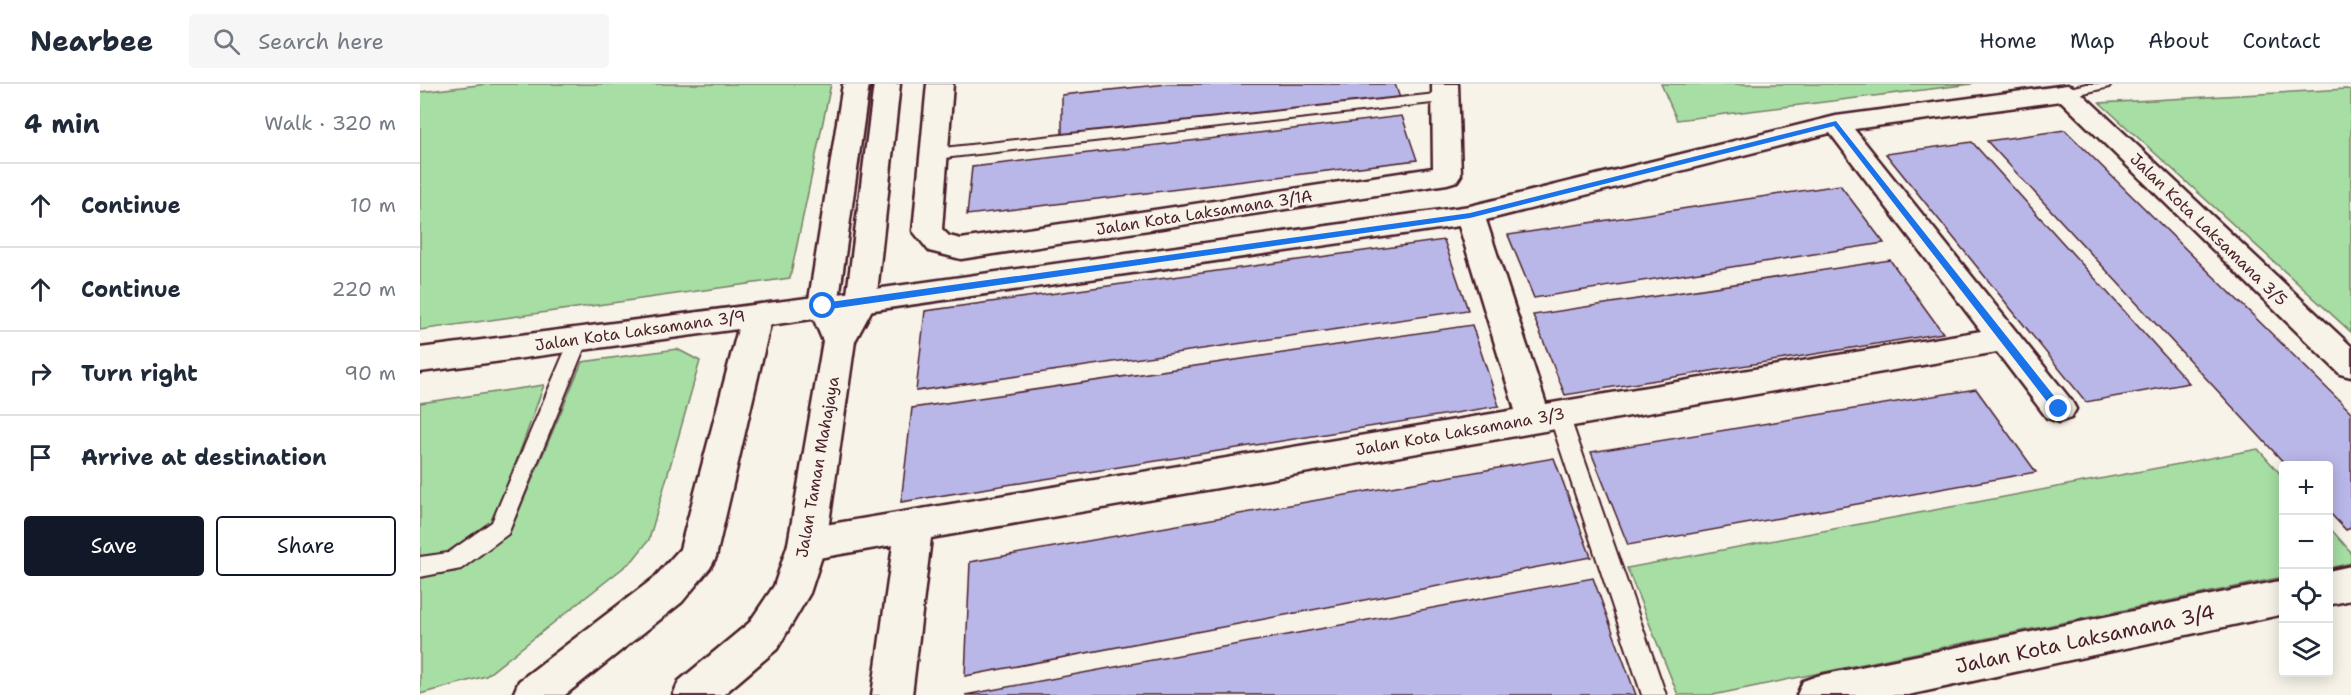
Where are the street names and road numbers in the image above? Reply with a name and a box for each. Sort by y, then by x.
street label: Jalan Kota Laksamana 3/5 [2125,149,2292,310]
street label: Jalan Kota Laksamana 3/1A [1094,185,1314,240]
street label: Jalan Kota Laksamana 3/9 [534,305,747,356]
street label: Jalan Taman Mahajaya [791,375,844,559]
street label: Jalan Kota Laksamana 3/3 [1354,403,1566,460]
street label: Jalan Kota Laksamana 3/4 [1953,599,2217,679]

